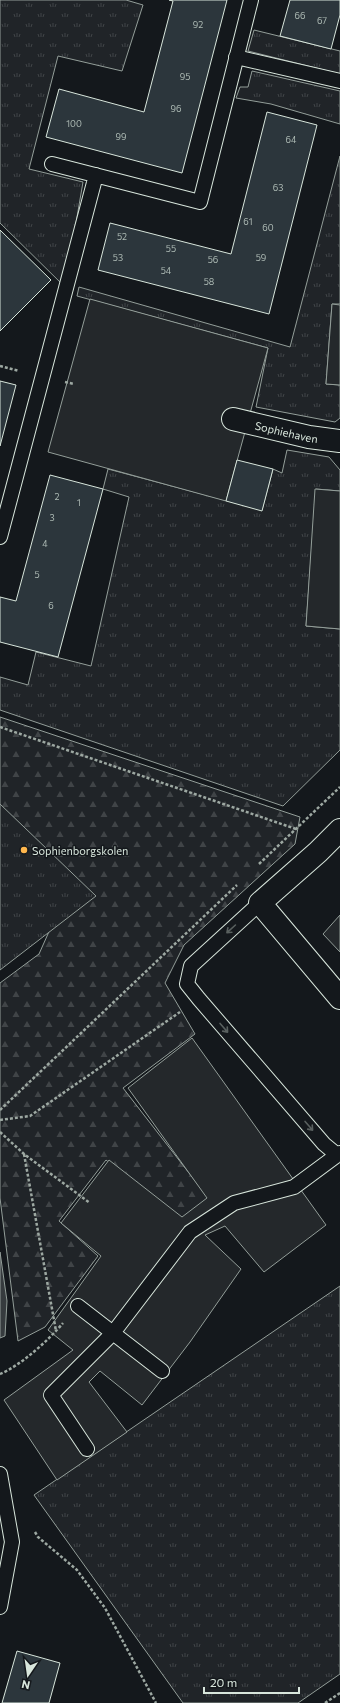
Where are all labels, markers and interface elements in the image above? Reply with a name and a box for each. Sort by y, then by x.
house number: 66 [295,10,305,21]
house number: 67 [317,15,327,26]
house number: 92 [193,19,203,30]
house number: 95 [180,71,190,82]
house number: 96 [171,103,181,114]
house number: 100 [66,118,82,129]
house number: 99 [116,131,126,142]
house number: 64 [286,134,297,145]
house number: 63 [273,182,283,193]
house number: 61 [243,216,253,227]
house number: 60 [262,222,274,233]
house number: 52 [117,231,127,242]
house number: 55 [166,243,176,254]
house number: 53 [113,252,123,263]
house number: 59 [256,252,266,263]
house number: 56 [208,254,218,265]
house number: 54 [161,265,172,276]
house number: 58 [204,276,214,287]
street label: Sophiehaven [254,418,319,445]
house number: 2 [55,491,60,502]
house number: 1 [77,497,81,508]
house number: 3 [49,512,55,523]
house number: 4 [42,538,48,549]
house number: 5 [34,569,40,580]
house number: 6 [48,600,54,611]
place label: Sophienborgskolen [32,844,128,857]
marker: Sophienborgskolen [19,845,29,855]
one-way arrow [226,925,237,934]
one-way arrow [219,1023,228,1033]
one-way arrow [304,1121,313,1132]
north arrow [8,1655,48,1695]
scale bar [204,1669,299,1695]
text: 20 m [210,1675,237,1689]
text: N [20,1678,31,1692]

